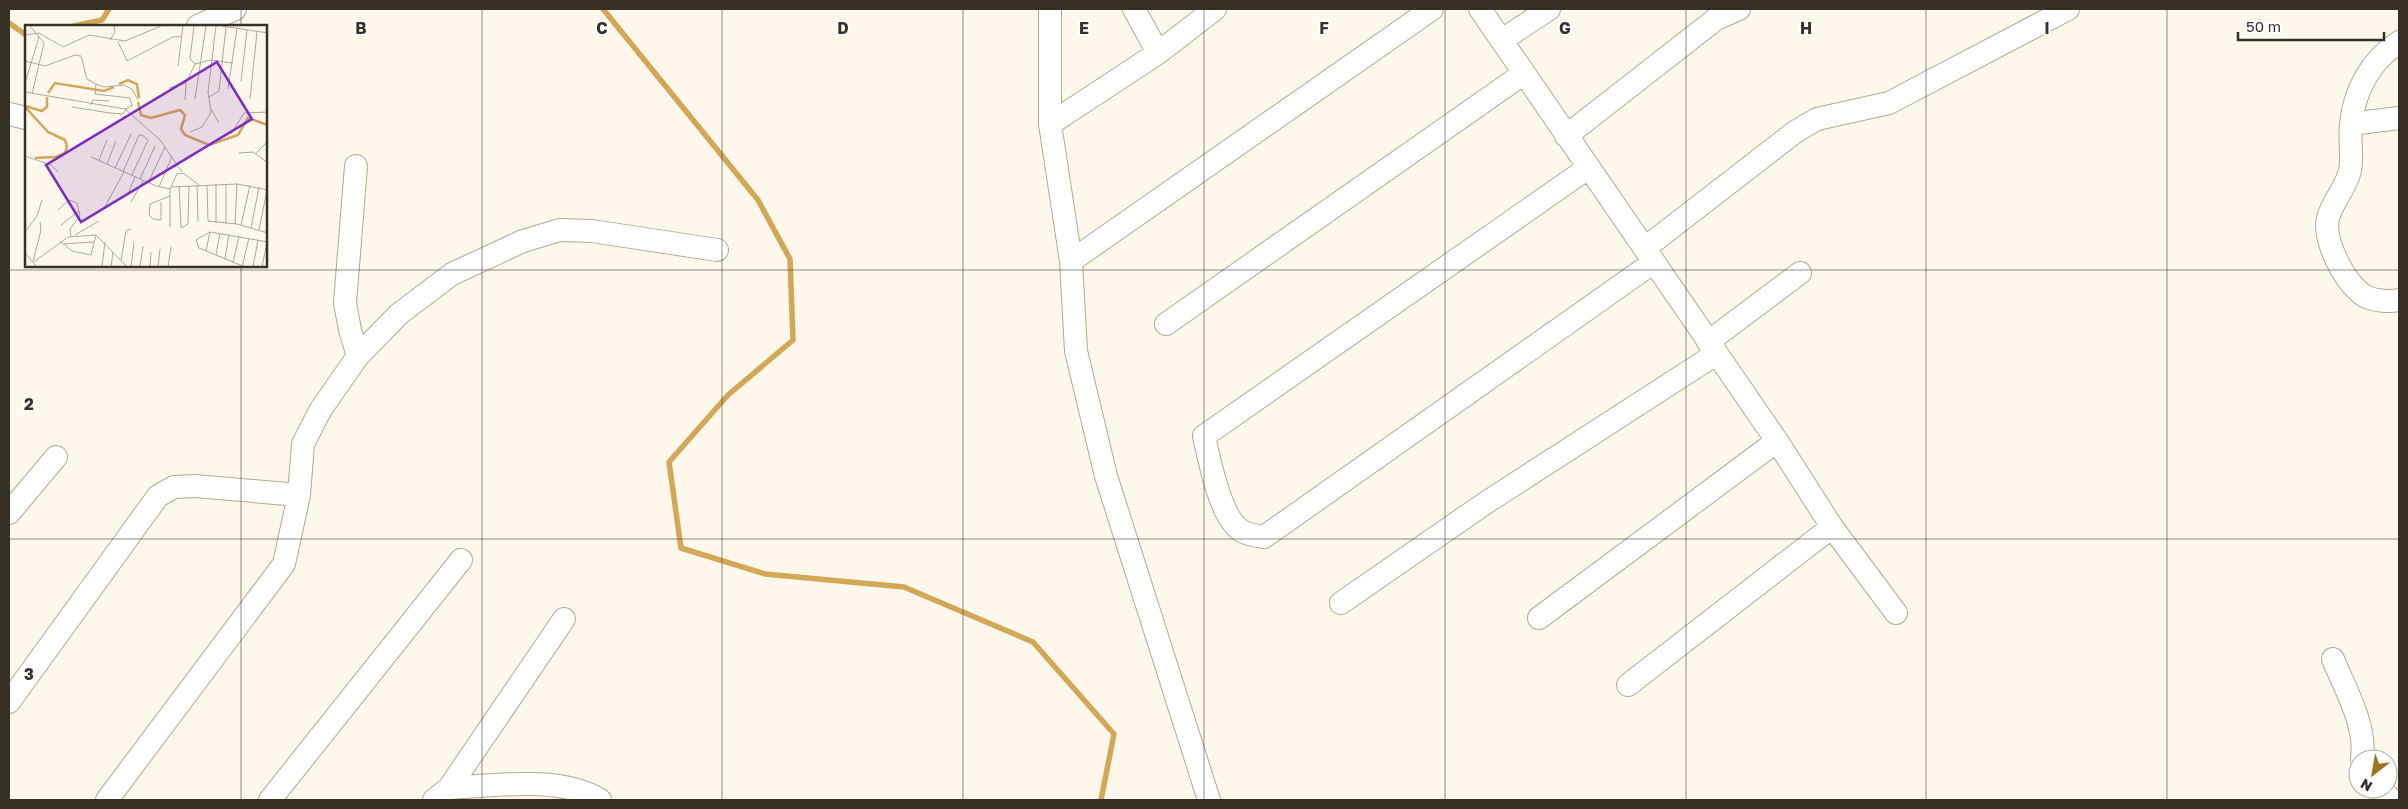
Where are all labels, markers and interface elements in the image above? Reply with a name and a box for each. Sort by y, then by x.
scale bar [2238,10,2384,42]
text: 50 m [2246,17,2281,35]
text: B [355,18,367,38]
text: C [596,18,608,38]
text: D [837,18,849,38]
text: E [1079,18,1089,38]
text: F [1319,18,1329,38]
text: G [1559,18,1571,38]
text: H [1800,18,1812,38]
text: I [2044,18,2050,38]
inset map [25,25,268,268]
text: 2 [24,394,34,414]
text: 3 [24,664,34,684]
north arrow [2348,749,2398,799]
text: N [2357,776,2375,796]

